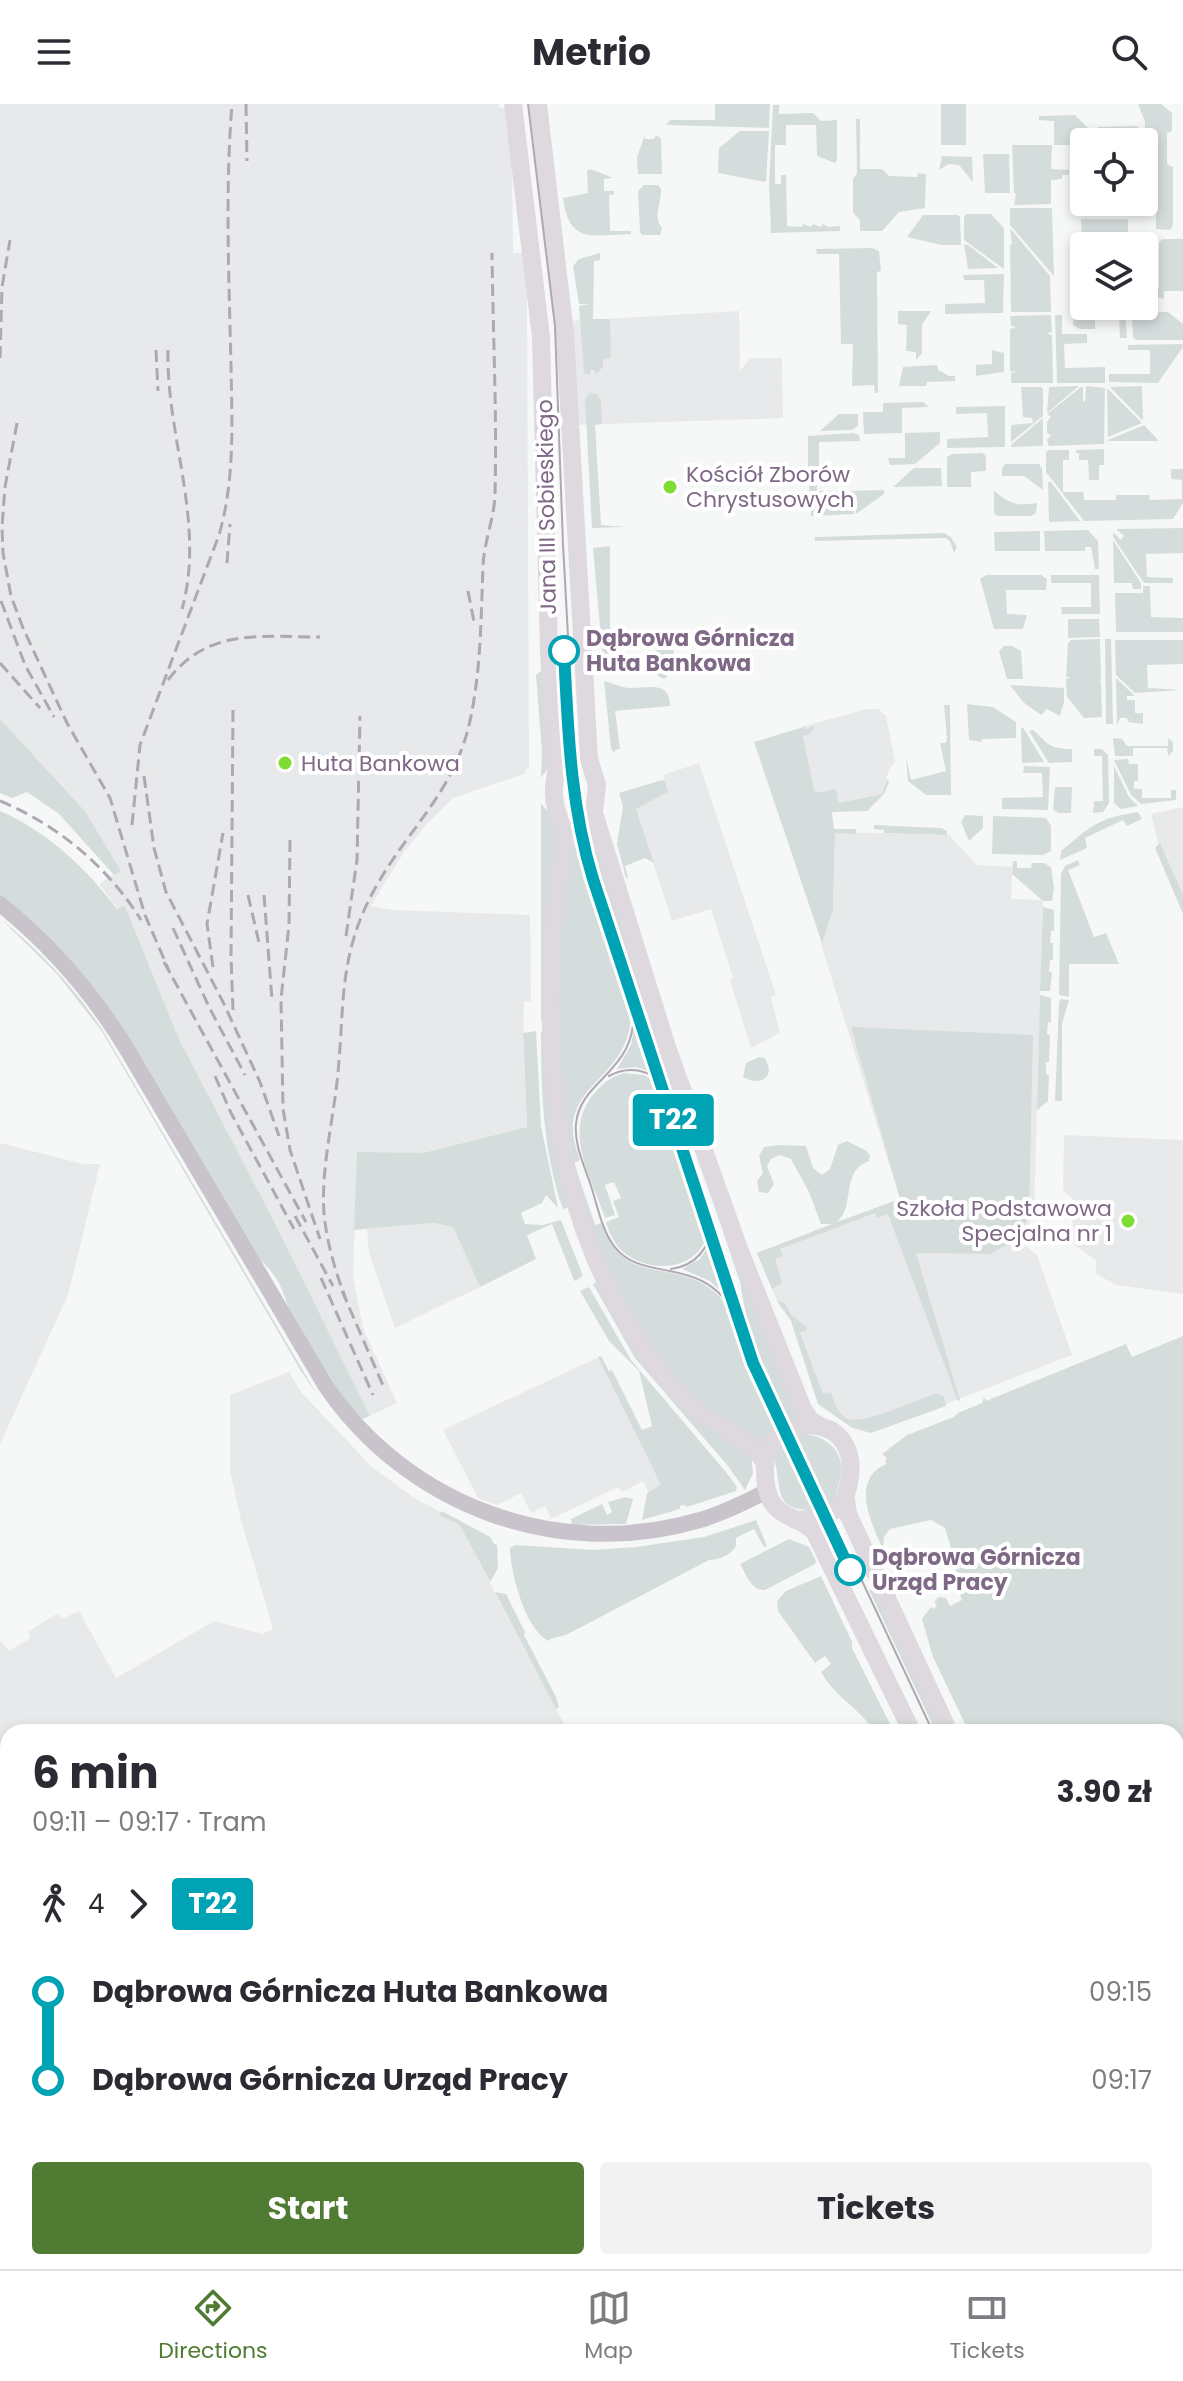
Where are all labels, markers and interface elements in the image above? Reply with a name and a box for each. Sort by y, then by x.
text: Metrio [532,27,651,78]
icon: menu [32,30,76,74]
icon: search [1107,30,1151,74]
map controls [1070,128,1158,320]
button: locate [1070,128,1158,216]
button: layers [1070,232,1158,320]
street label: Jana III Sobieskiego [529,399,564,615]
place label: Kościół Zborów Chrystusowych [686,459,855,515]
marker: Kościół Zborów Chrystusowych [661,478,679,496]
place label: Dąbrowa Górnicza Huta Bankowa [586,623,795,679]
marker: Dąbrowa Górnicza Huta Bankowa [549,636,579,666]
place label: Huta Bankowa [301,748,460,779]
marker: Huta Bankowa [276,754,294,772]
line badge: T22 [627,1094,719,1146]
text: T22 [649,1100,697,1139]
place label: Szkoła Podstawowa Specjalna nr 1 [896,1193,1112,1249]
marker: Szkoła Podstawowa Specjalna nr 1 [1119,1212,1137,1230]
place label: Dąbrowa Górnicza Urząd Pracy [872,1542,1081,1598]
marker: Dąbrowa Górnicza Urząd Pracy [835,1555,865,1585]
text: 6 min [32,1742,159,1803]
text: 3.90 zł [1057,1770,1152,1813]
text: 09:11 – 09:17 · Tram [32,1804,267,1840]
icon: walk [32,1882,76,1926]
icon: forward [116,1882,160,1926]
text: T22 [188,1884,237,1923]
text: 4 [88,1886,104,1922]
text: Dąbrowa Górnicza Huta Bankowa [92,1970,608,2013]
text: 09:15 [1089,1974,1152,2010]
text: Dąbrowa Górnicza Urząd Pracy [92,2058,568,2101]
text: 09:17 [1091,2062,1152,2098]
button: Start [32,2162,584,2254]
button: Tickets [600,2162,1152,2254]
tab: Directions [158,2286,268,2367]
tab: Map [584,2286,633,2367]
tab: Tickets [950,2286,1025,2367]

